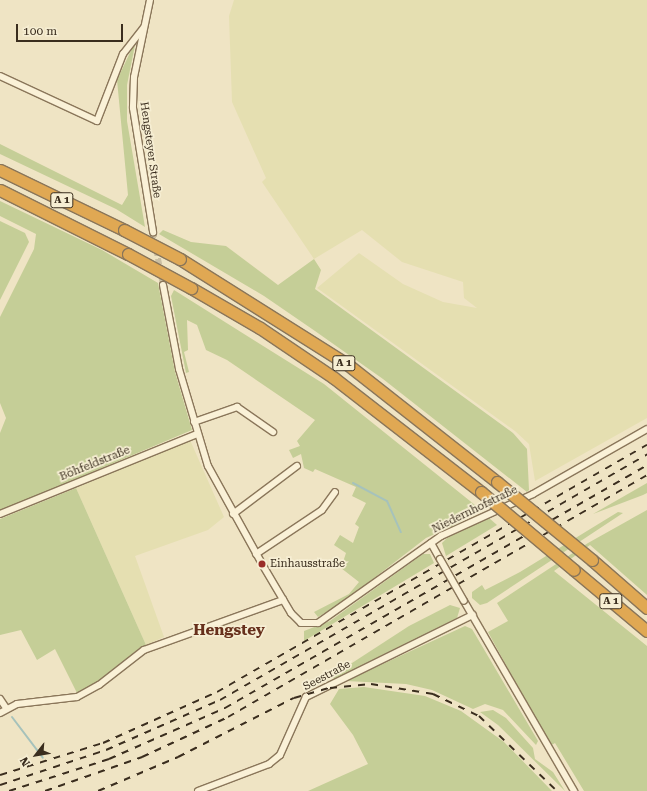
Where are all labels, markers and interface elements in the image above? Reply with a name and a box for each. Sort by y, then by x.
scale bar [18,16,125,42]
text: 100 m [23,24,57,38]
street label: Hengsteyer Straße [137,101,163,199]
road number: A 1 [50,192,74,208]
road number: A 1 [332,355,356,371]
street label: Böhfeldstraße [58,444,132,484]
street label: Niedernhofstraße [430,484,520,536]
place label: Einhausstraße [270,557,345,571]
marker: Einhausstraße [257,559,267,569]
road number: A 1 [599,593,623,609]
district label: Hengstey [193,622,265,640]
street label: Seestraße [301,658,353,694]
north arrow [16,735,56,775]
text: N [18,754,33,768]

